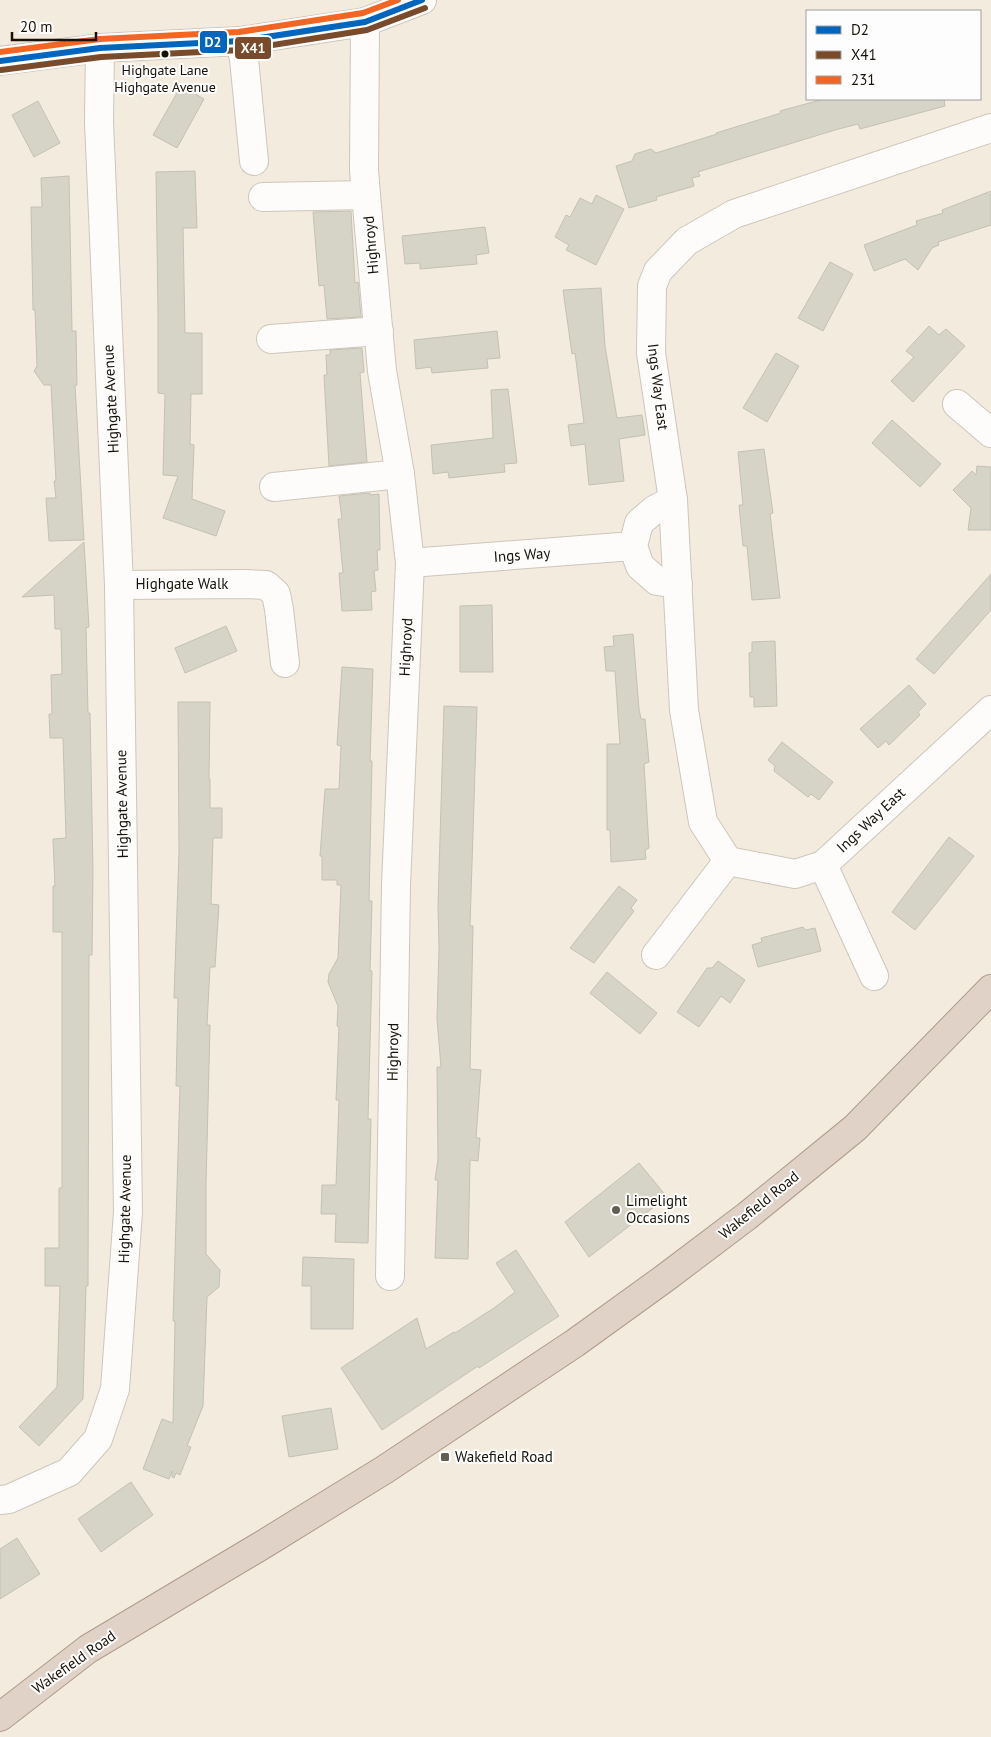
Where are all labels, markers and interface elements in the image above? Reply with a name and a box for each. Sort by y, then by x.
scale bar [12,10,96,42]
legend [806,10,981,100]
text: 20 m [20,17,53,36]
text: D2 [851,20,869,39]
line badge: D2 [199,30,228,54]
text: D2 [205,33,222,51]
line badge: X41 [234,36,272,60]
text: X41 [241,39,265,57]
text: X41 [851,45,877,64]
marker: Highgate Lane Highgate Avenue [160,49,170,59]
place label: Highgate Lane Highgate Avenue [114,61,216,96]
text: 231 [851,70,876,89]
street label: Highroyd [358,215,383,275]
street label: Ings Way East [644,342,673,431]
street label: Highgate Avenue [98,344,123,454]
street label: Ings Way [493,543,551,566]
street label: Highgate Walk [136,574,229,593]
street label: Highroyd [394,617,417,677]
street label: Highgate Avenue [111,749,132,859]
street label: Ings Way East [832,783,909,856]
street label: Highroyd [382,1023,403,1081]
street label: Highgate Avenue [114,1154,135,1264]
street label: Wakefield Road [715,1166,803,1243]
place label: Limelight Occasions [626,1191,690,1227]
marker: Limelight Occasions [610,1204,622,1216]
place label: Wakefield Road [455,1447,553,1466]
marker: Wakefield Road [439,1451,451,1463]
street label: Wakefield Road [28,1626,119,1697]

